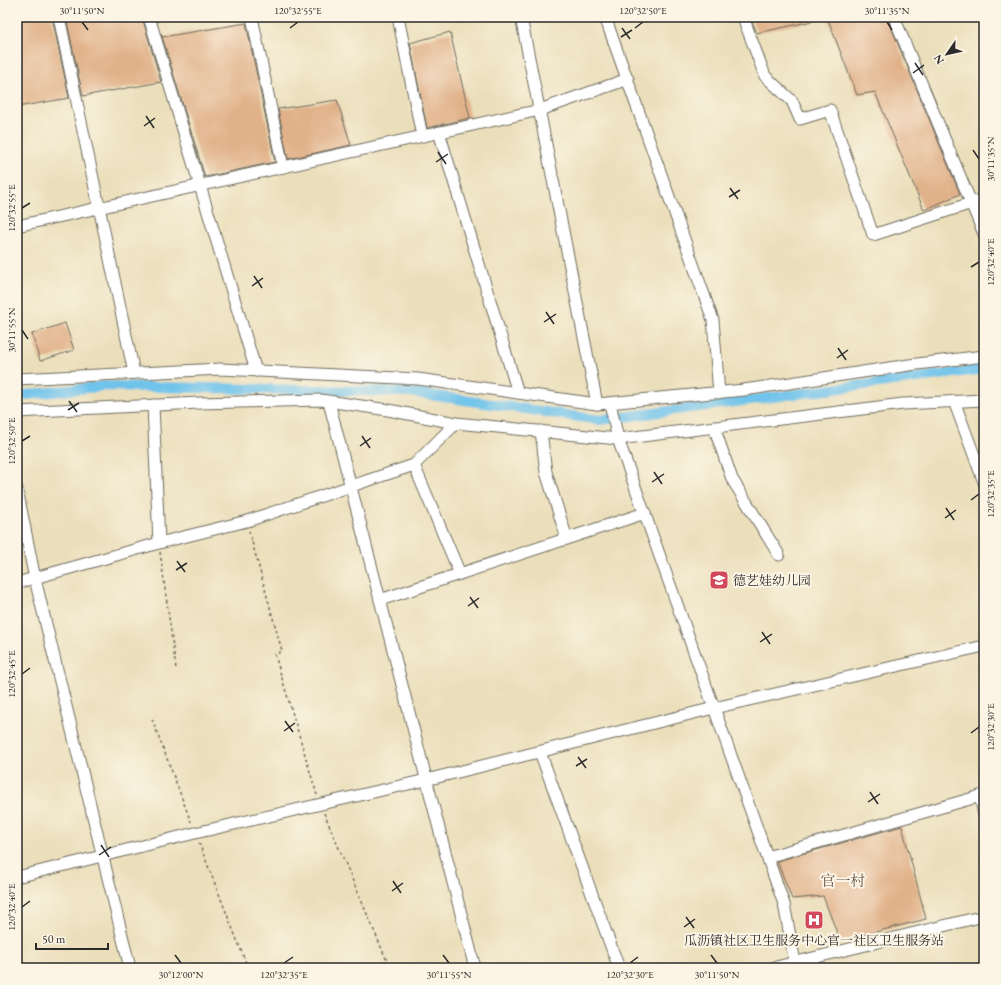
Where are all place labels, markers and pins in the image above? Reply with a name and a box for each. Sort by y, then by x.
school or university icon: 德艺娃幼儿园 [708,569,730,591]
place label: 德艺娃幼儿园 [733,572,811,589]
hospital icon: 瓜沥镇社区卫生服务中心官一社区卫生服务站 [803,909,825,931]
place label: 瓜沥镇社区卫生服务中心官一社区卫生服务站 [684,932,944,949]

